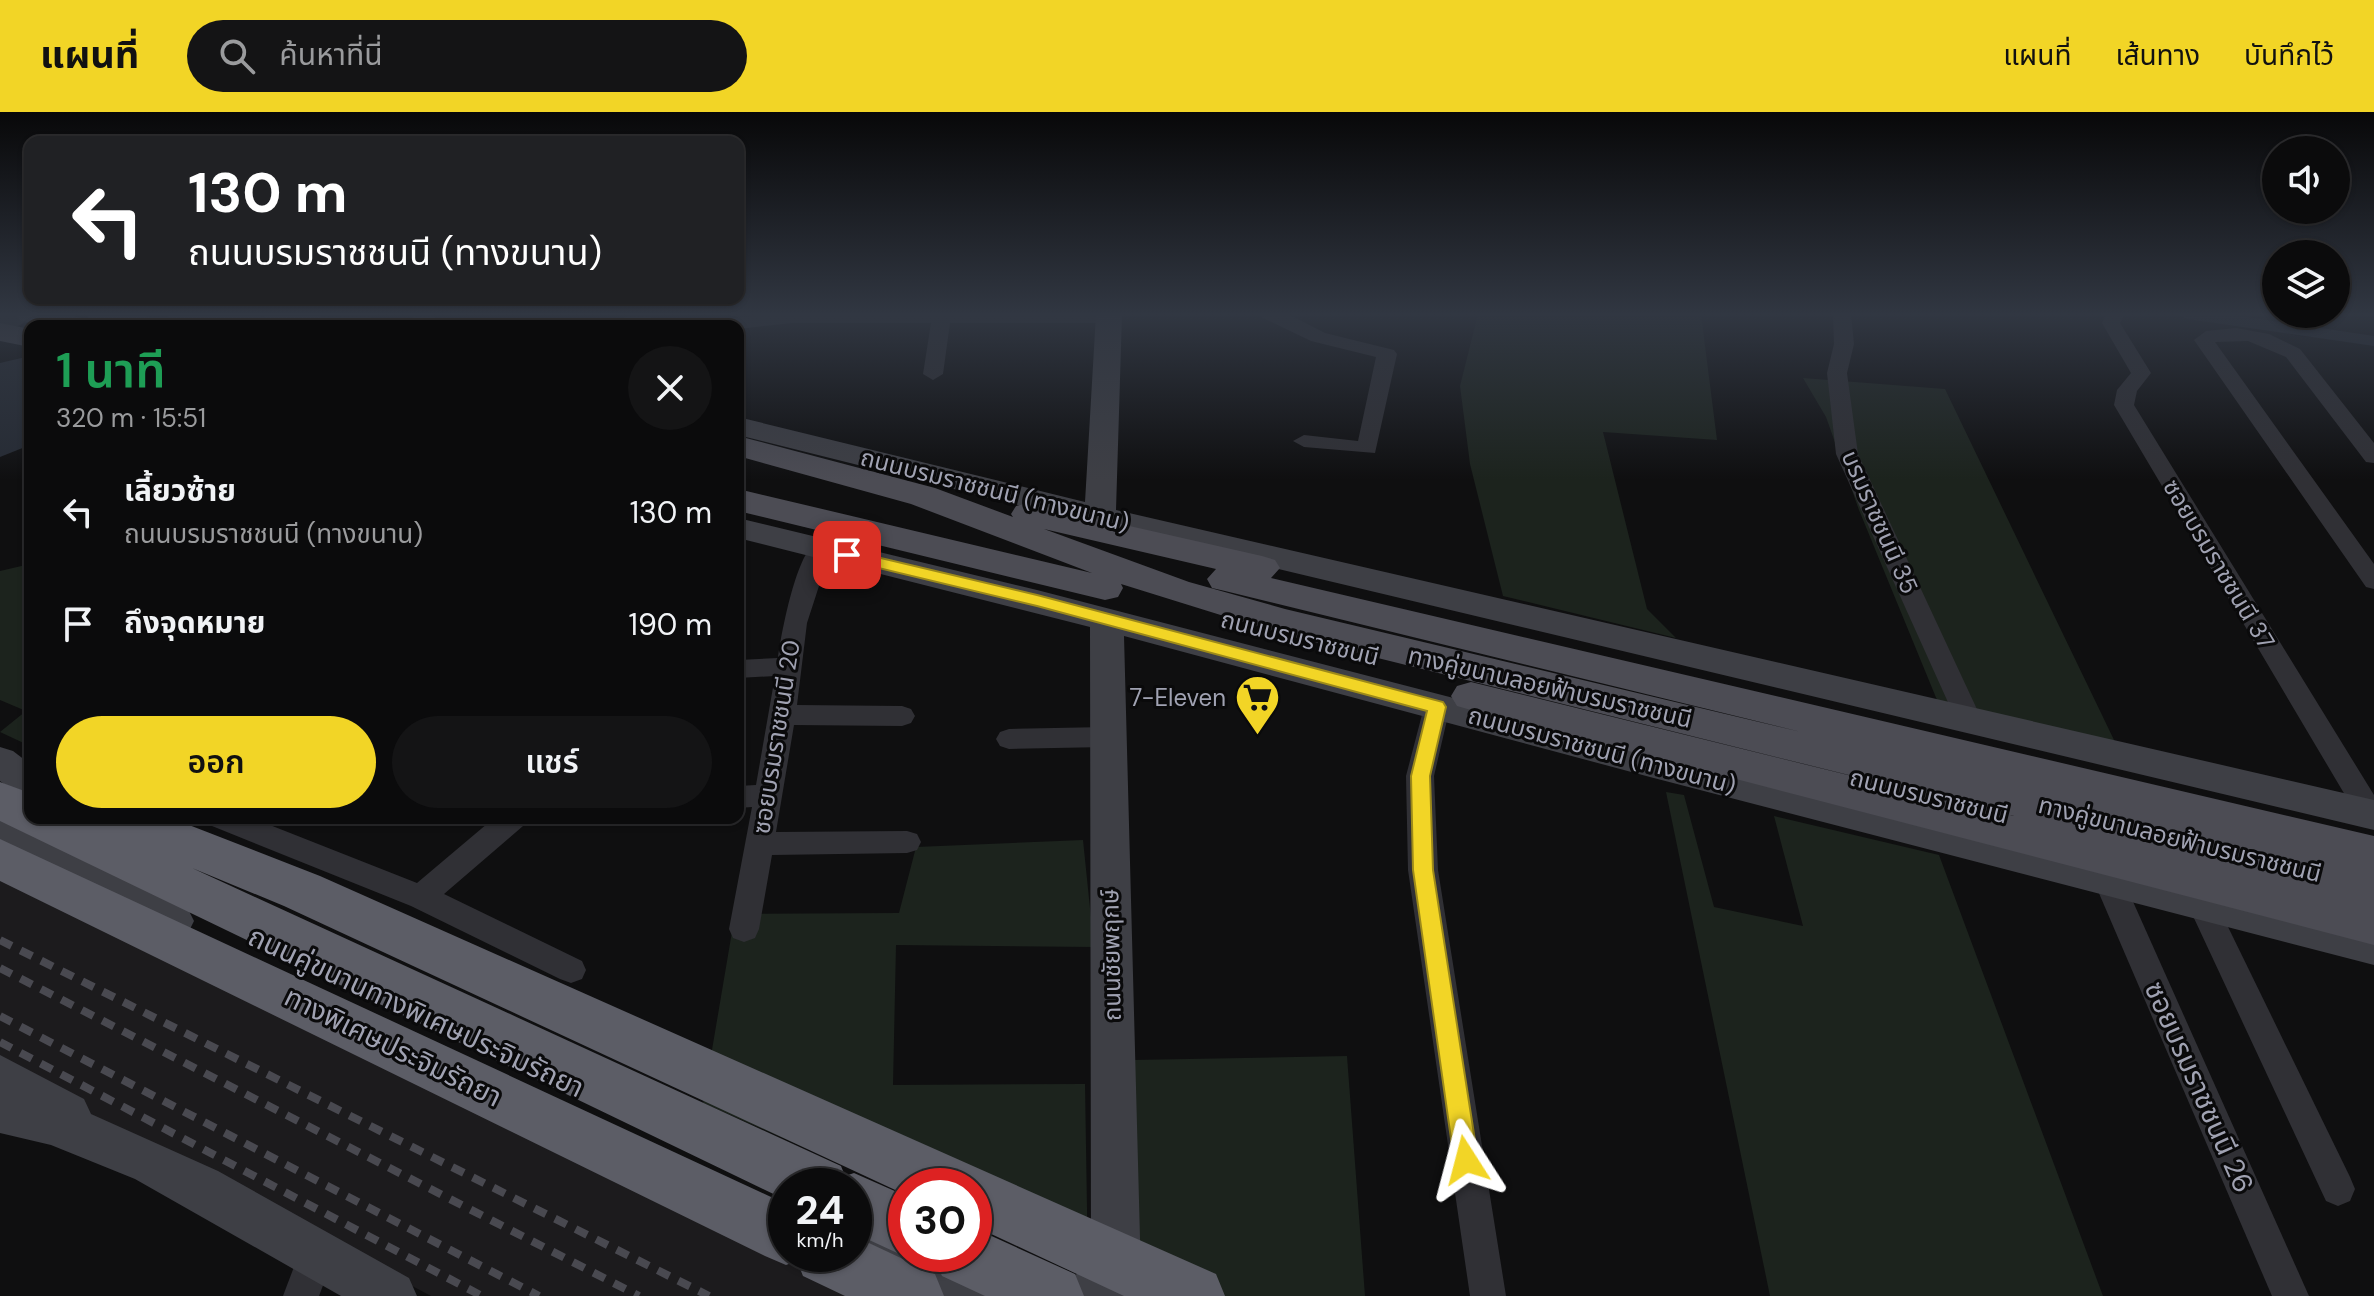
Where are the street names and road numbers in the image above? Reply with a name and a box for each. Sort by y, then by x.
street label: ถนนบรมราชชนนี (ทางขนาน) [857,442,1133,538]
street label: บรมราชชนนี 35 [1835,446,1925,598]
street label: ซอยบรมราชชนนี 37 [2156,473,2282,655]
street label: ถนนบรมราชชนนี [1218,603,1382,673]
street label: ซอยบรมราชชนนี 20 [745,638,807,836]
street label: ทางคู่ขนานลอยฟ้าบรมราชชนนี [1405,639,1695,735]
street label: ถนนบรมราชชนนี (ทางขนาน) [1465,699,1739,801]
street label: ถนนบรมราชชนนี [1847,761,2011,831]
street label: ทางคู่ขนานลอยฟ้าบรมราชชนนี [2035,789,2325,889]
street label: ถนนชัยพฤกษ์ [1094,889,1128,1021]
street label: ถนนคู่ขนานทางพิเศษประจิมรัถยา [243,919,589,1105]
street label: ซอยบรมราชชนนี 26 [2136,976,2262,1198]
street label: ทางพิเศษประจิมรัถยา [279,980,507,1114]

